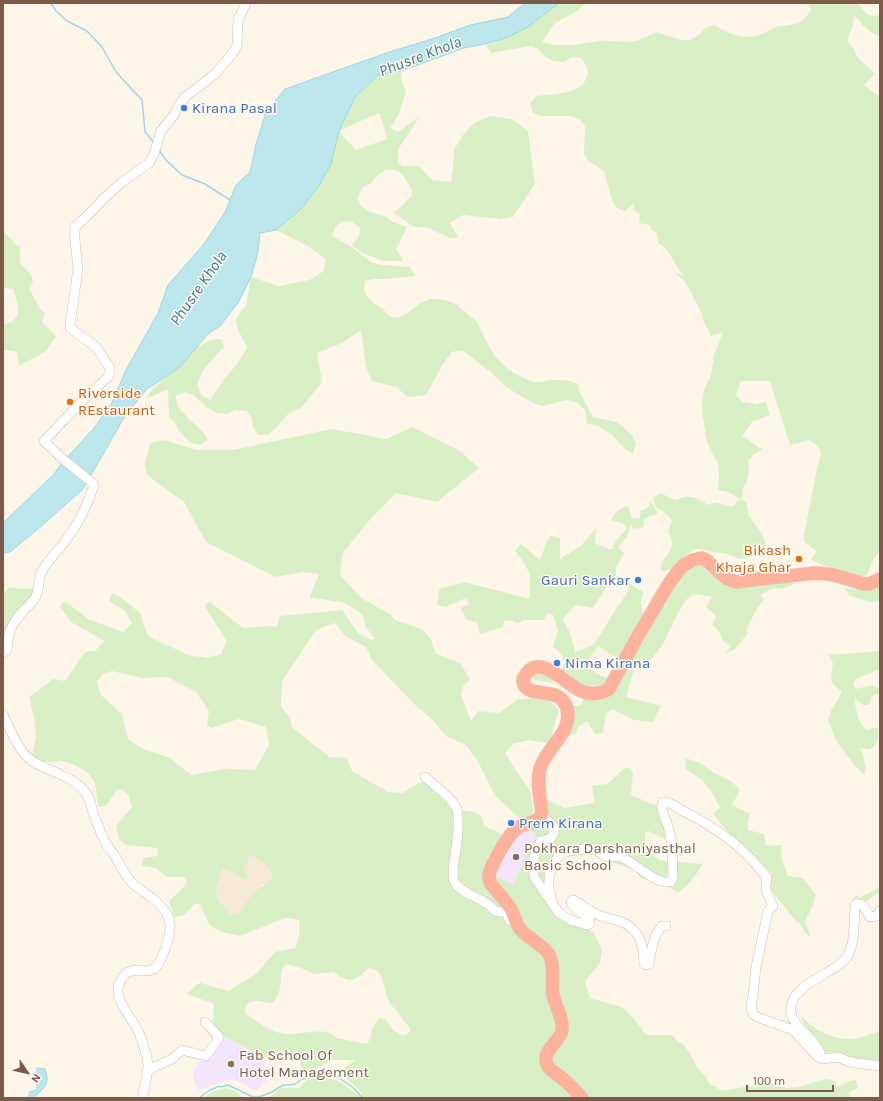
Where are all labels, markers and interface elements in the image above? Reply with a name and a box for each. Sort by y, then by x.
water label: Phusre Khola [376,32,464,80]
place label: Kirana Pasal [192,99,277,117]
marker: Kirana Pasal [179,103,189,113]
water label: Phusre Khola [165,247,231,329]
place label: Riverside REstaurant [78,384,155,419]
marker: Riverside REstaurant [65,397,75,407]
place label: Bikash Khaja Ghar [716,541,792,576]
marker: Bikash Khaja Ghar [794,554,804,564]
place label: Gauri Sankar [541,571,631,589]
marker: Gauri Sankar [633,575,643,585]
place label: Nima Kirana [565,654,650,672]
marker: Nima Kirana [552,658,562,668]
place label: Prem Kirana [519,814,603,832]
marker: Prem Kirana [506,818,516,828]
place label: Pokhara Darshaniyasthal Basic School [524,839,696,874]
marker: Pokhara Darshaniyasthal Basic School [511,852,521,862]
place label: Fab School Of Hotel Management [239,1046,370,1081]
north arrow [8,1053,48,1093]
marker: Fab School Of Hotel Management [226,1059,236,1069]
scale bar [747,1067,833,1093]
text: N [28,1071,43,1085]
text: 100 m [753,1074,785,1088]

